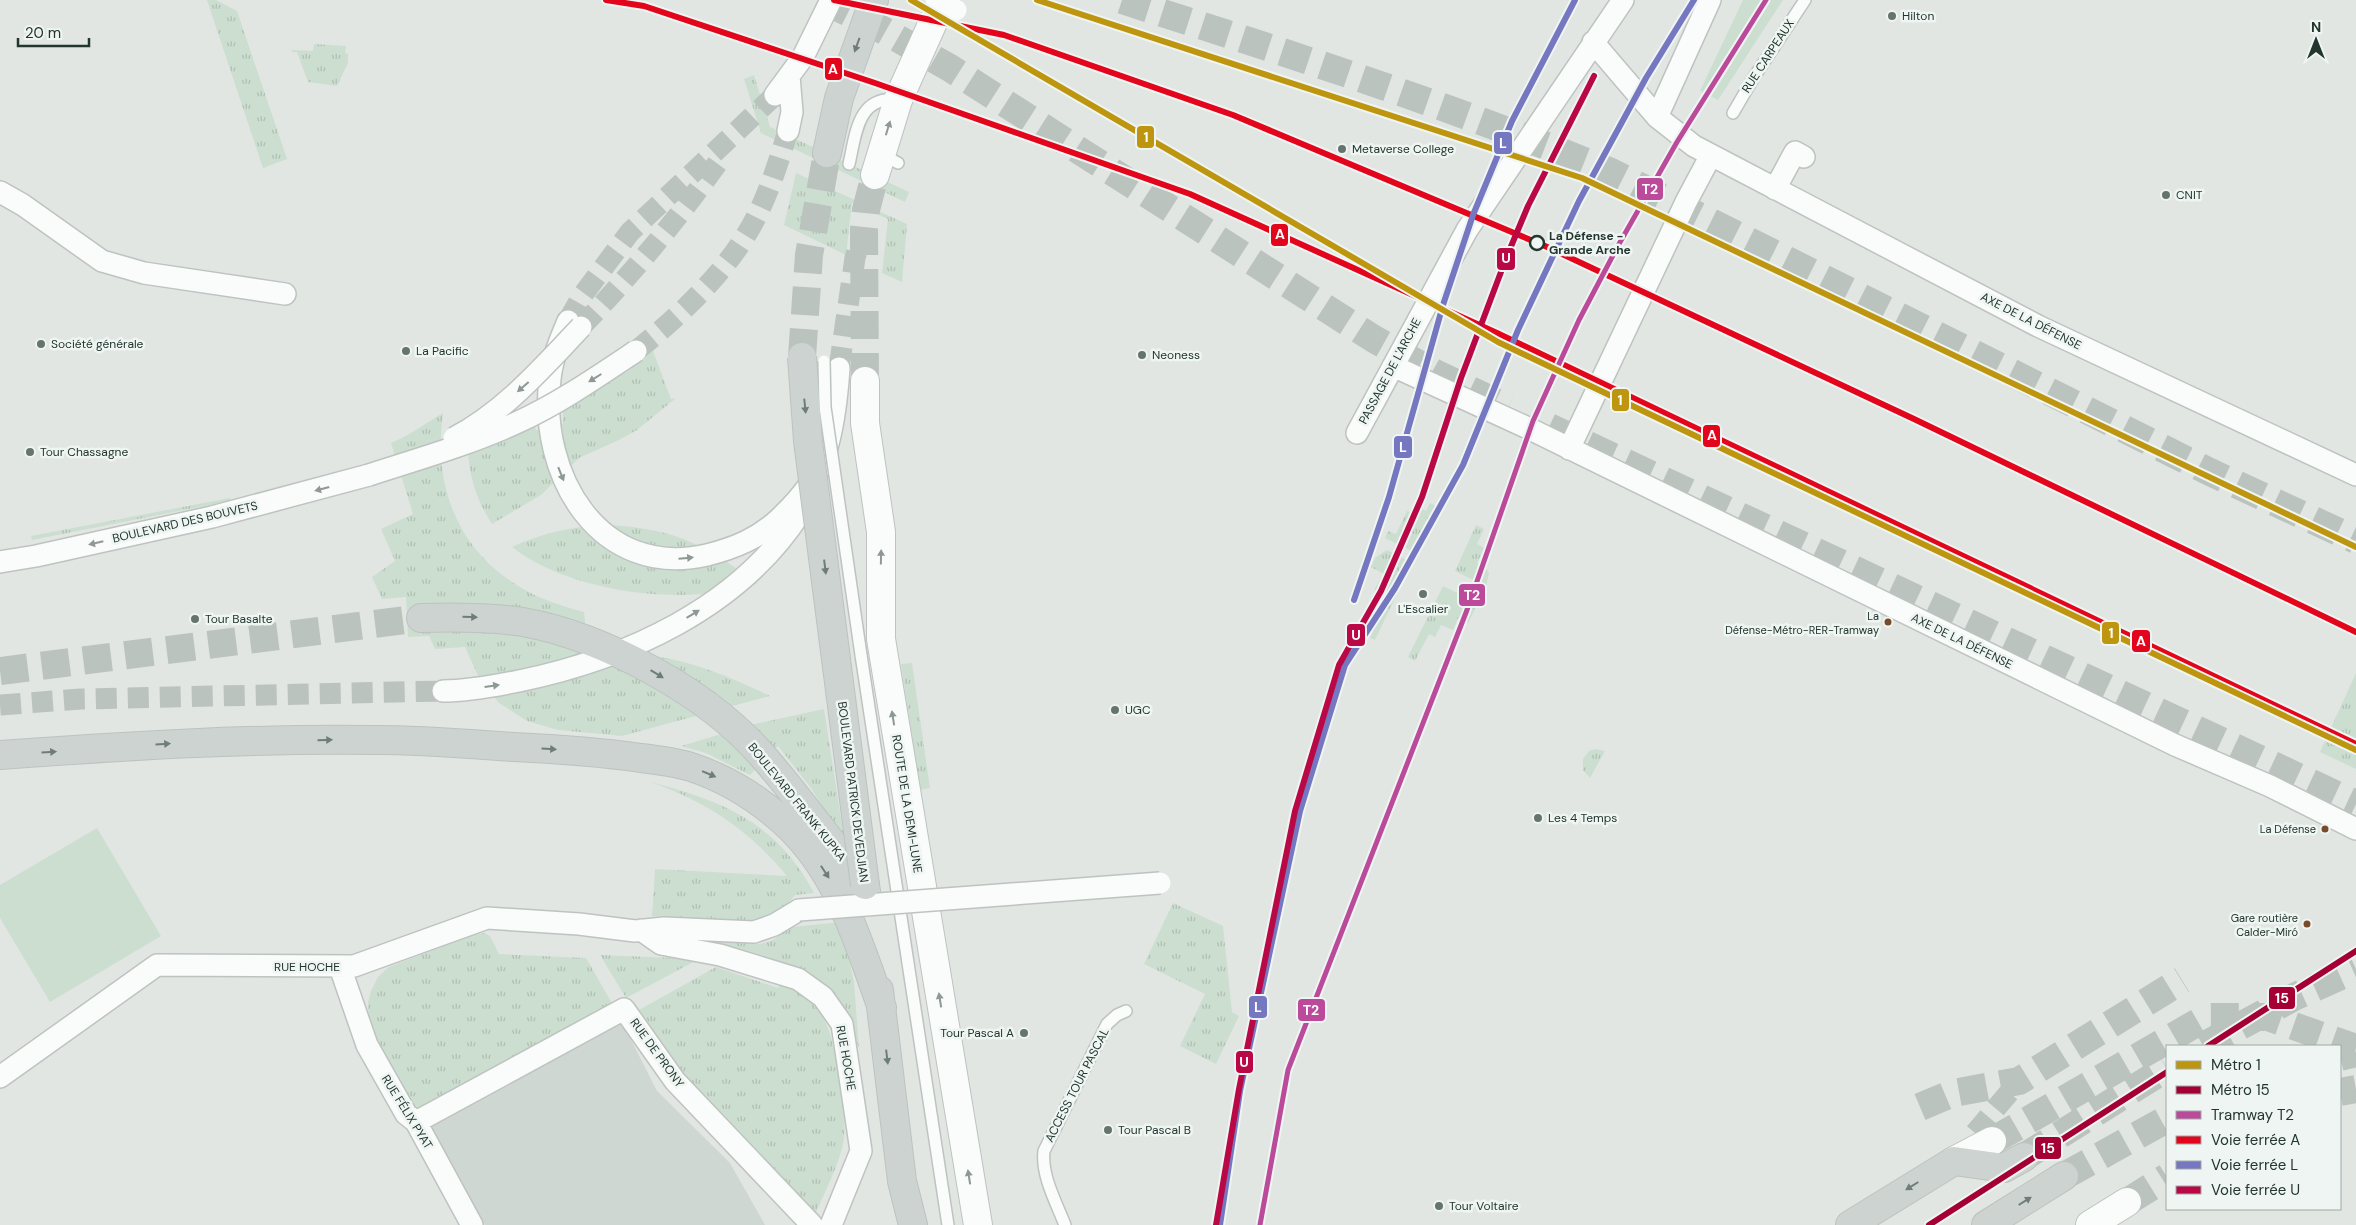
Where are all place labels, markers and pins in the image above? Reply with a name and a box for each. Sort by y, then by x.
place label: Hilton [1902,8,1934,24]
marker: Hilton [1886,10,1898,22]
place label: Metaverse College [1352,141,1454,157]
marker: Metaverse College [1336,143,1348,155]
place label: CNIT [2176,187,2203,203]
marker: CNIT [2160,189,2172,201]
place label: La Défense - Grande Arche [1549,228,1631,258]
marker: La Défense - Grande Arche [1529,235,1545,251]
place label: Société générale [51,336,144,352]
marker: Société générale [35,338,47,350]
place label: La Pacific [416,343,469,359]
marker: La Pacific [400,345,412,357]
place label: Neoness [1152,347,1200,363]
marker: Neoness [1136,349,1148,361]
place label: Tour Chassagne [40,444,128,460]
marker: Tour Chassagne [24,446,36,458]
marker: L'Escalier [1417,588,1429,600]
place label: L'Escalier [1398,601,1449,617]
place label: La Défense-Métro-RER-Tramway [1725,609,1879,637]
place label: Tour Basalte [205,611,273,627]
marker: Tour Basalte [189,613,201,625]
marker: La Défense-Métro-RER-Tramway [1883,617,1893,627]
place label: UGC [1125,702,1151,718]
marker: UGC [1109,704,1121,716]
place label: Les 4 Temps [1548,810,1617,826]
marker: Les 4 Temps [1532,812,1544,824]
place label: La Défense [2260,822,2316,836]
marker: La Défense [2320,824,2330,834]
place label: Gare routière Calder-Miró [2231,911,2298,939]
marker: Gare routière Calder-Miró [2302,919,2312,929]
place label: Tour Pascal A [940,1025,1014,1041]
marker: Tour Pascal A [1018,1027,1030,1039]
place label: Tour Pascal B [1118,1122,1191,1138]
marker: Tour Pascal B [1102,1124,1114,1136]
place label: Tour Voltaire [1449,1198,1519,1214]
marker: Tour Voltaire [1433,1200,1445,1212]

